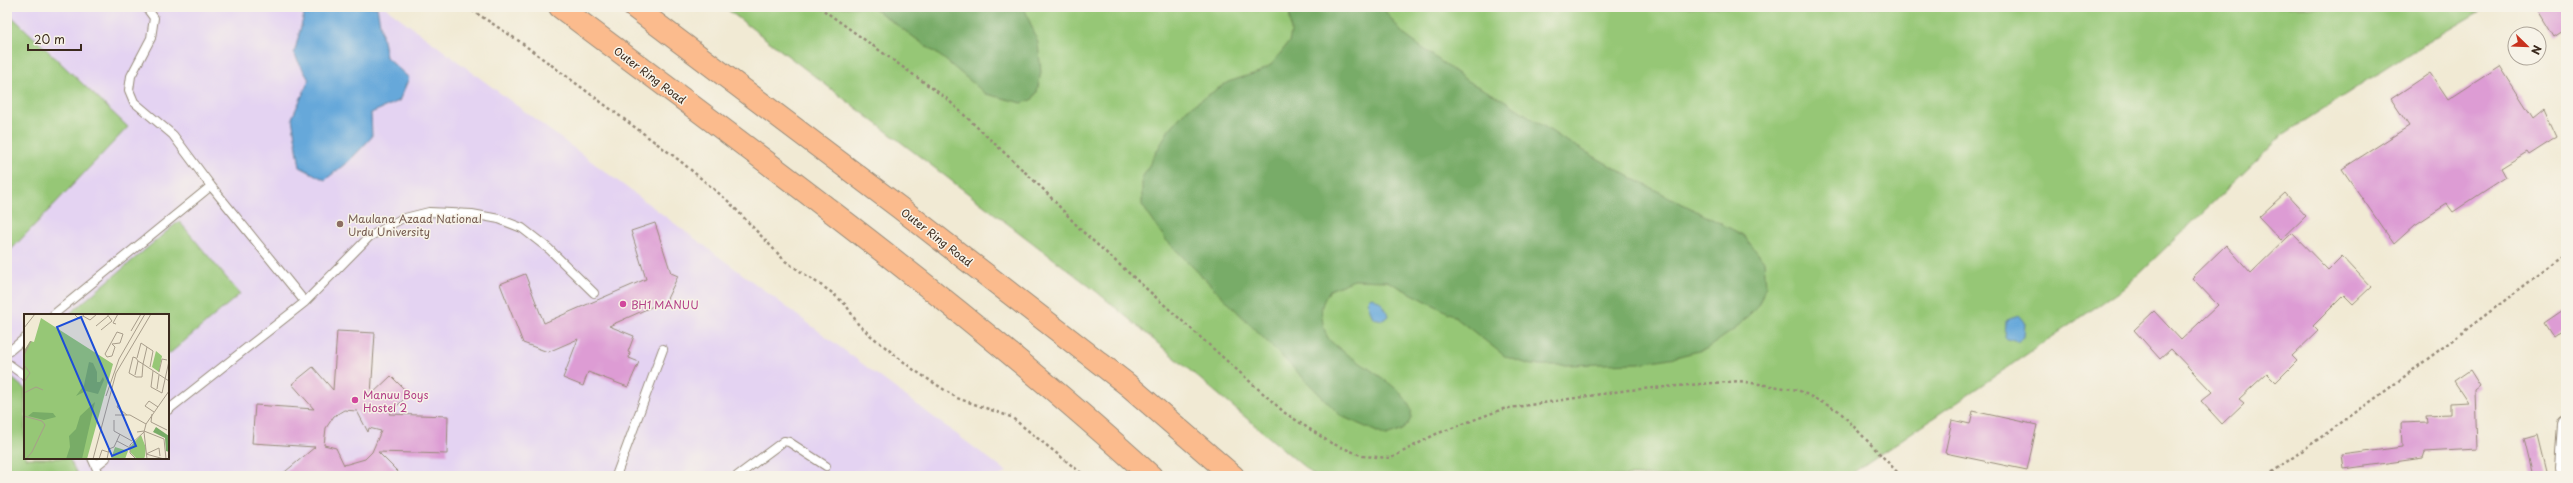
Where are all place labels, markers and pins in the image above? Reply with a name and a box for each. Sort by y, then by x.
place label: Maulana Azaad National Urdu University [348,210,482,240]
marker: Maulana Azaad National Urdu University [335,219,345,229]
place label: BH1 MANUU [631,296,699,313]
marker: BH1 MANUU [618,299,628,309]
place label: Manuu Boys Hostel 2 [363,386,428,416]
marker: Manuu Boys Hostel 2 [350,395,360,405]

